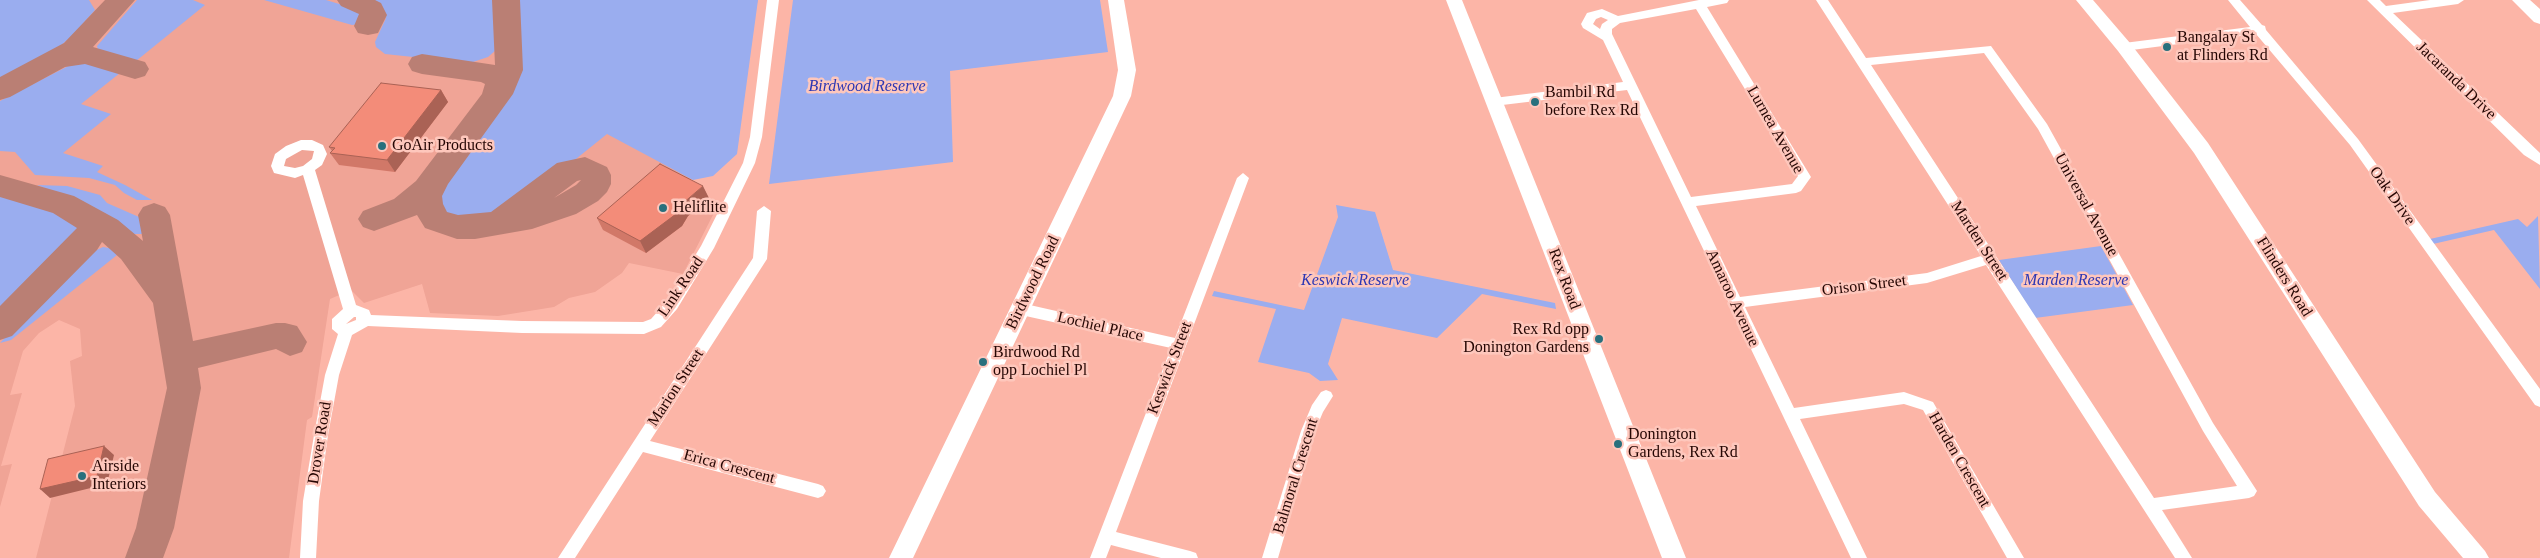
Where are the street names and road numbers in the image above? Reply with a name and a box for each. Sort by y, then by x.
street label: Jacaranda Drive [2412,38,2500,124]
street label: Lurnea Avenue [1742,83,1808,177]
street label: Universal Avenue [2050,150,2122,260]
street label: Oak Drive [2365,163,2419,229]
street label: Marden Street [1946,198,2012,284]
street label: Birdwood Road [1002,233,1064,333]
street label: Flinders Road [2252,234,2316,320]
street label: Rex Road [1544,246,1584,312]
street label: Amaroo Avenue [1701,246,1763,350]
street label: Link Road [654,253,708,321]
street label: Orison Street [1821,271,1907,301]
street label: Lochiel Place [1055,308,1145,346]
street label: Keswick Street [1144,319,1196,417]
street label: Marion Street [644,346,708,430]
street label: Drover Road [304,400,336,486]
street label: Harden Crescent [1924,409,1994,511]
street label: Balmoral Crescent [1269,416,1323,536]
street label: Erica Crescent [681,446,777,488]

